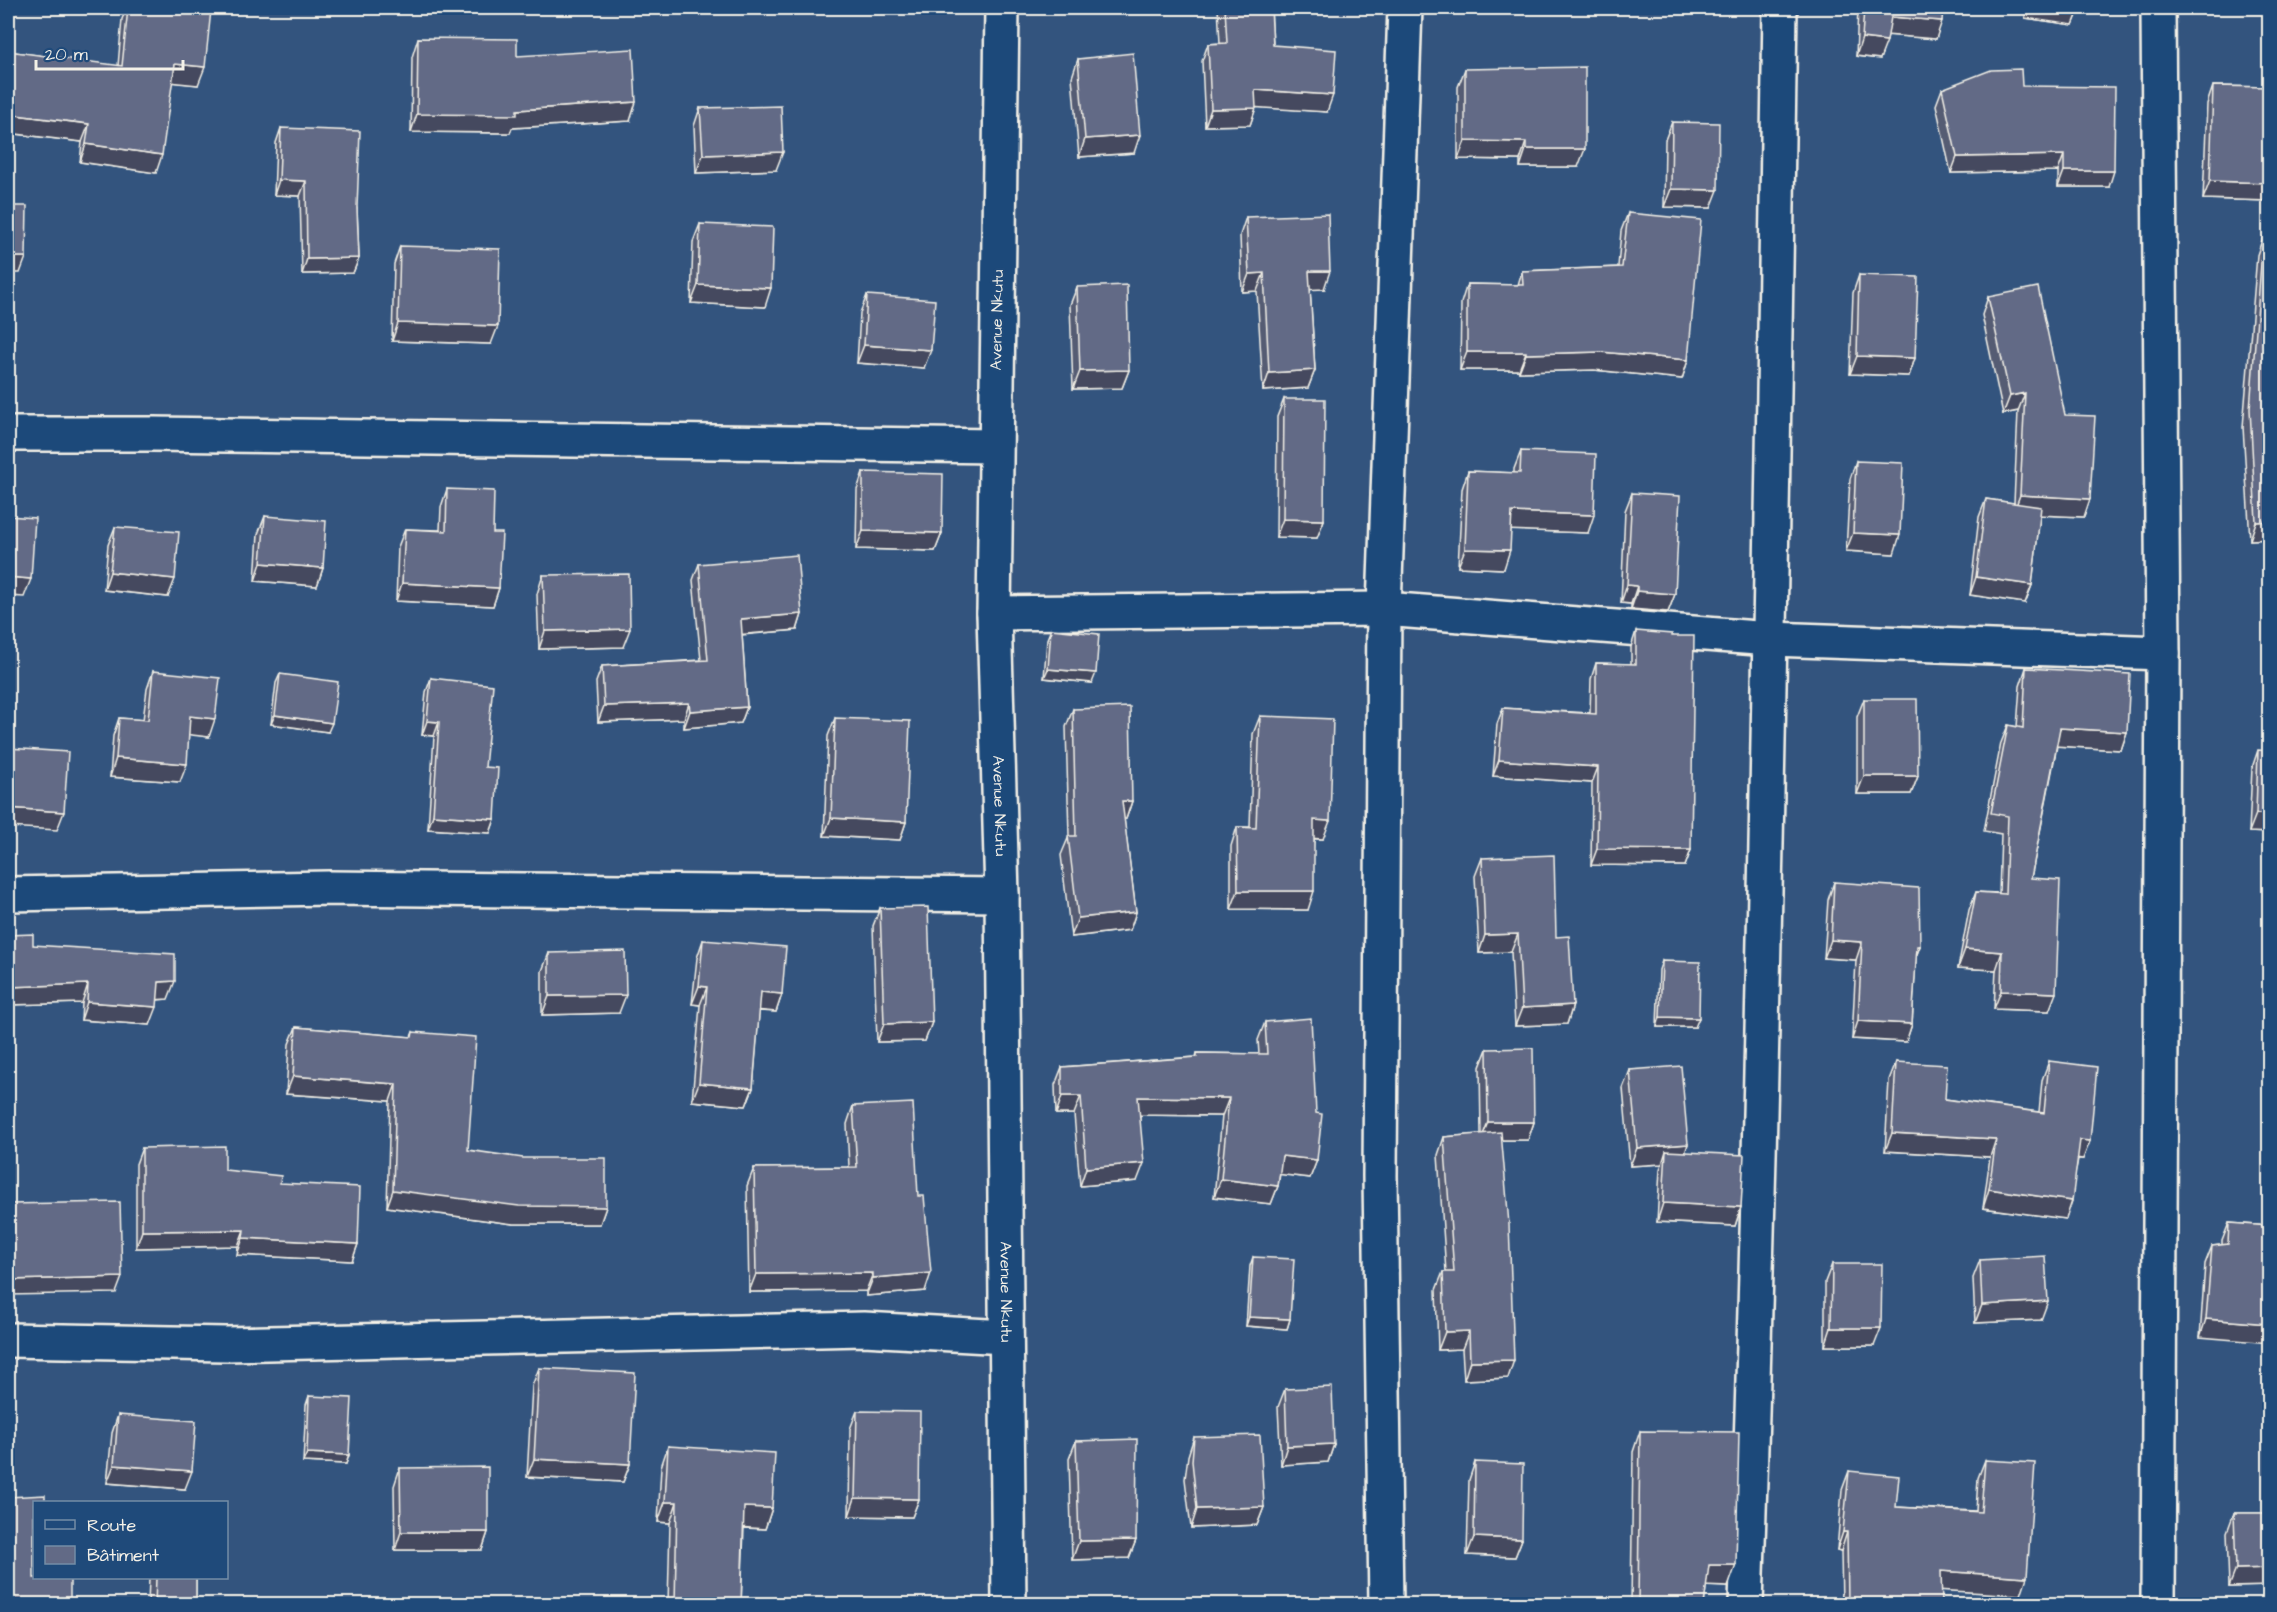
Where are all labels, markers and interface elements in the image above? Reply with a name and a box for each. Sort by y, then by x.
scale bar [36,33,183,71]
text: 20 m [45,42,88,67]
street label: Avenue Nkutu [985,269,1009,371]
street label: Avenue Nkutu [987,755,1012,857]
street label: Avenue Nkutu [994,1241,1017,1342]
legend [33,1501,228,1579]
text: Route [87,1513,136,1538]
text: Bâtiment [87,1543,160,1568]

